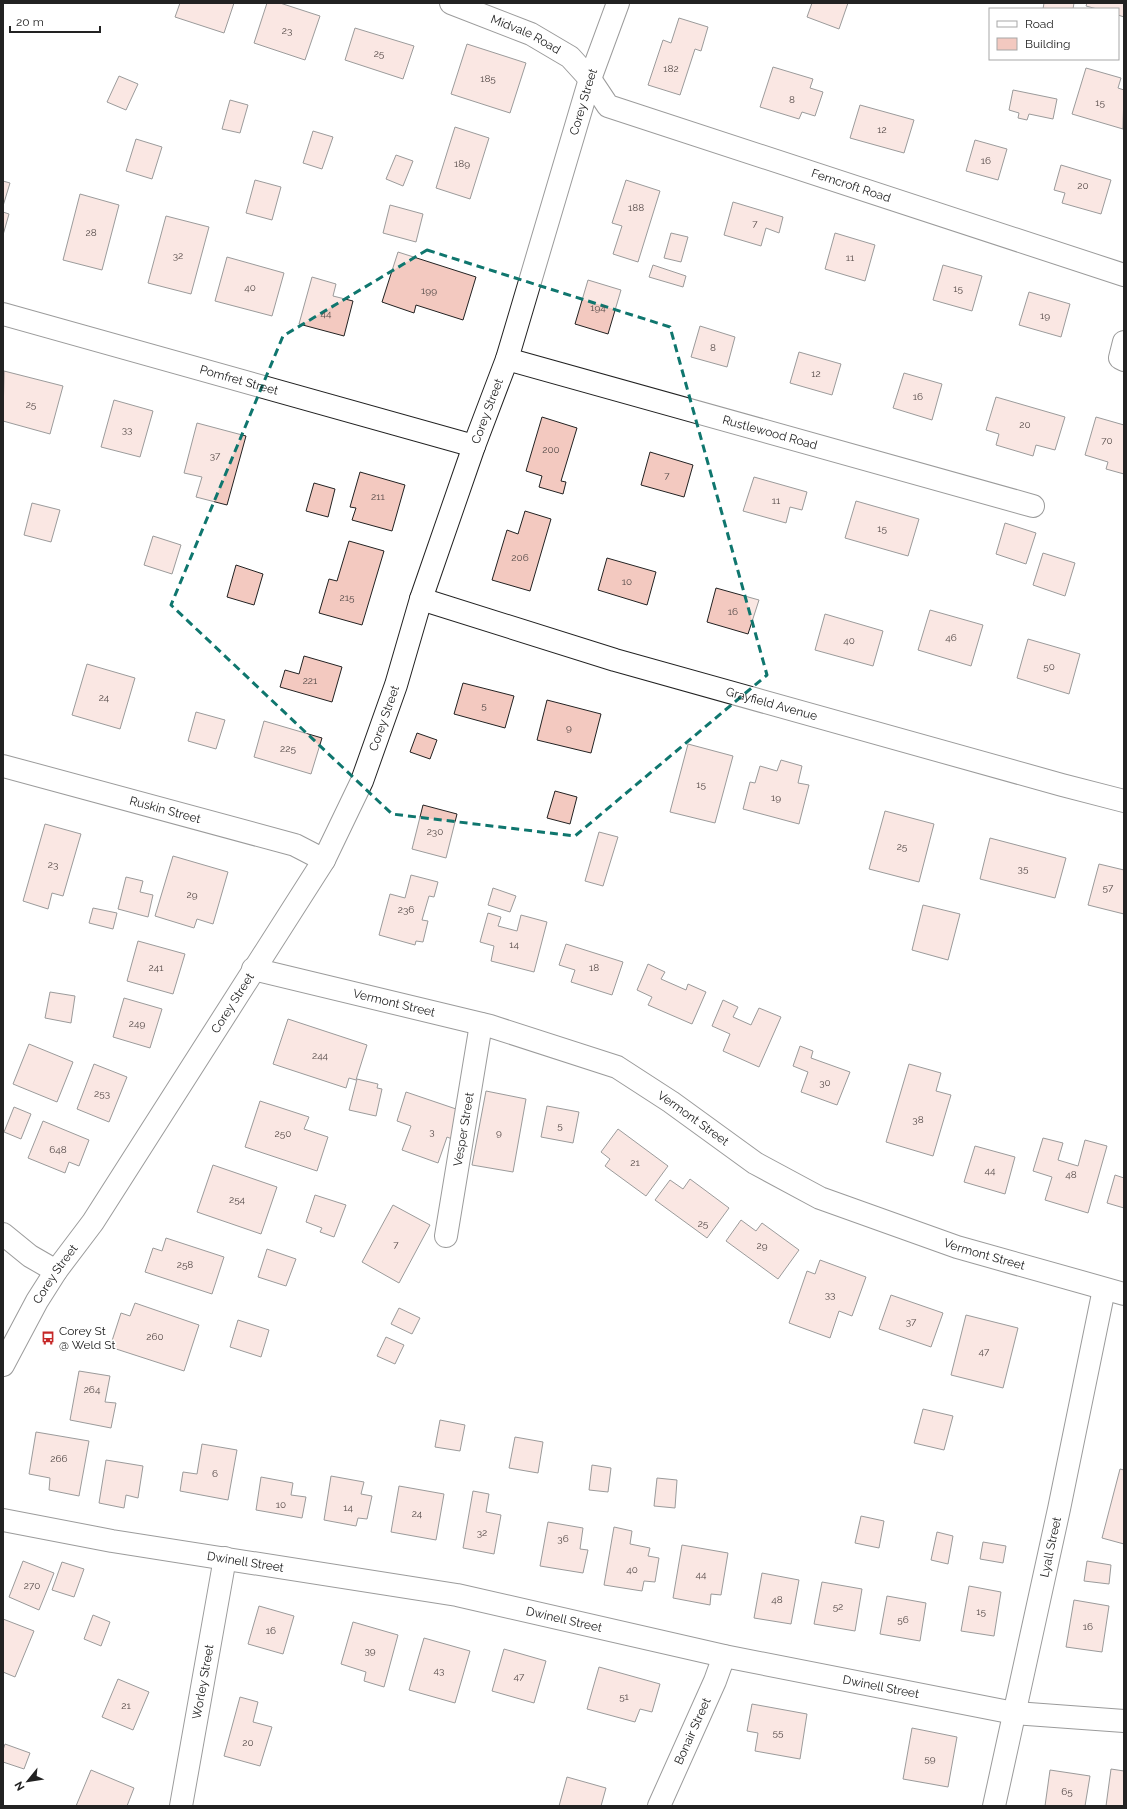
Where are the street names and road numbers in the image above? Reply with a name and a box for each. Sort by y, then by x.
street label: Midvale Road [489,12,563,57]
street label: Corey Street [567,67,600,137]
street label: Ferncroft Road [810,166,892,205]
street label: Pomfret Street [198,362,280,398]
street label: Corey Street [468,377,506,446]
street label: Rustlewood Road [721,413,819,452]
street label: Corey Street [366,683,402,753]
street label: Grayfield Avenue [724,684,819,723]
street label: Ruskin Street [128,794,202,826]
street label: Corey Street [208,970,257,1036]
street label: Vermont Street [351,986,437,1020]
street label: Vermont Street [655,1088,731,1149]
street label: Vesper Street [451,1091,477,1168]
street label: Vermont Street [942,1236,1027,1273]
street label: Corey Street [30,1242,81,1306]
street label: Lyall Street [1037,1516,1064,1579]
street label: Dwinell Street [206,1549,285,1575]
street label: Dwinell Street [525,1604,603,1635]
street label: Worley Street [189,1643,217,1720]
street label: Dwinell Street [841,1672,920,1701]
street label: Bonair Street [671,1696,714,1767]

